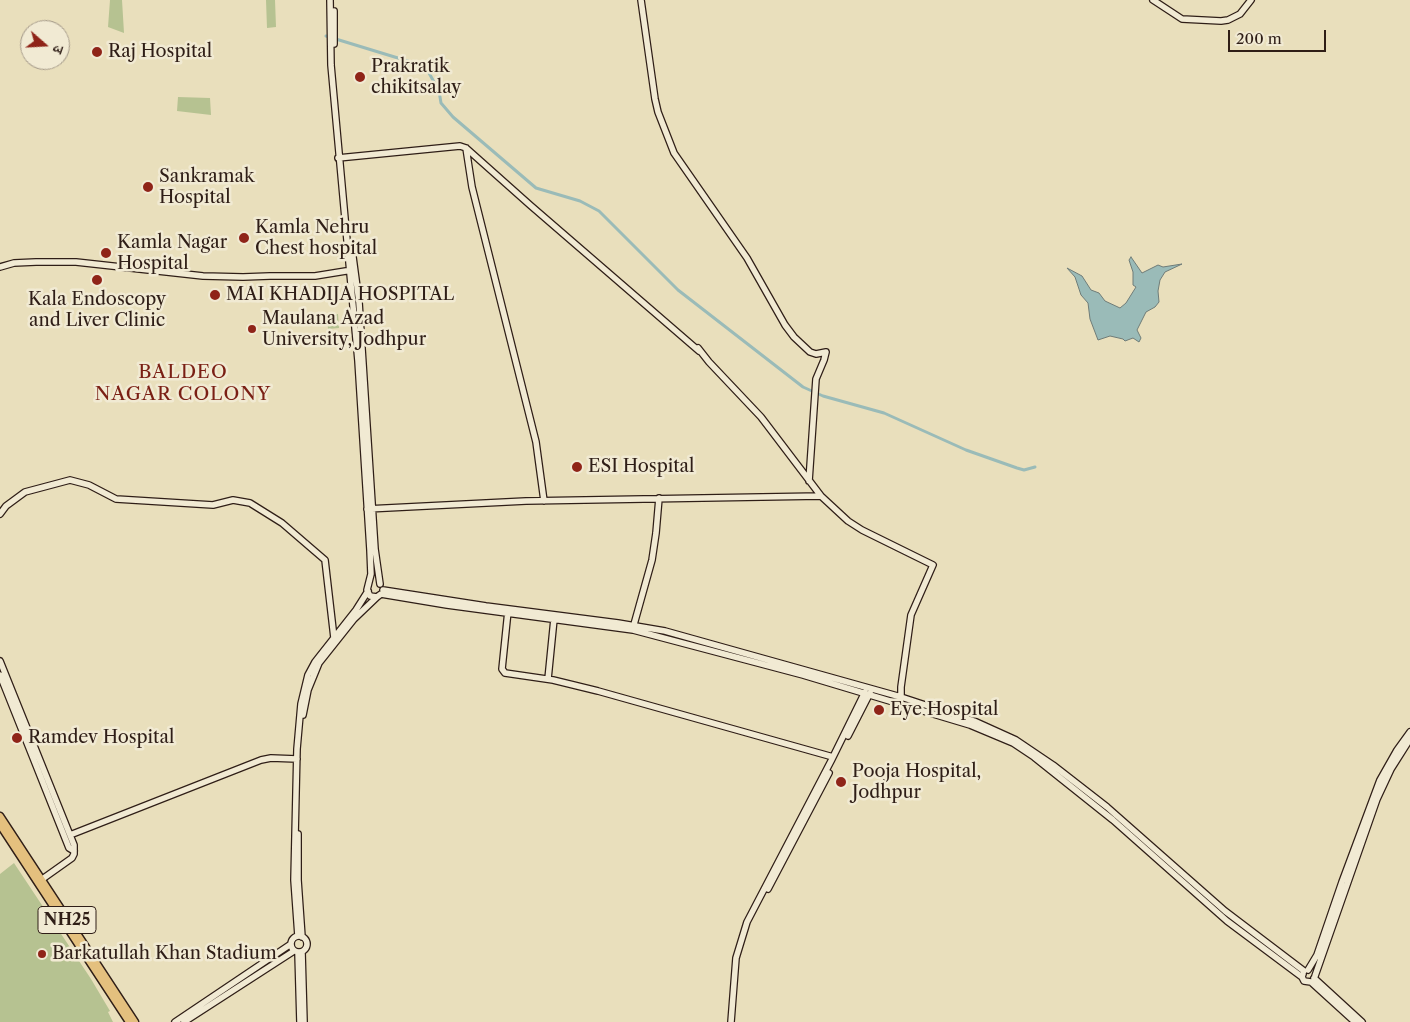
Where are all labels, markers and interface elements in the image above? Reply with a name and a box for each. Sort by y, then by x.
north arrow [20,20,70,70]
scale bar [1230,20,1328,52]
text: 200 m [1236,29,1282,48]
place label: Raj Hospital [108,41,212,63]
text: उ [49,43,68,56]
marker: Raj Hospital [90,45,104,59]
place label: Prakratik chikitsalay [371,56,461,98]
marker: Prakratik chikitsalay [353,70,367,84]
place label: Sankramak Hospital [159,166,255,208]
marker: Sankramak Hospital [141,180,155,194]
place label: Kamla Nehru Chest hospital [255,217,377,260]
marker: Kamla Nehru Chest hospital [237,231,251,245]
place label: Kamla Nagar Hospital [117,232,227,274]
marker: Kamla Nagar Hospital [99,246,113,260]
marker: Kala Endoscopy and Liver Clinic [90,273,104,287]
place label: MAI KHADIJA HOSPITAL [226,284,454,306]
marker: MAI KHADIJA HOSPITAL [208,288,222,302]
place label: Kala Endoscopy and Liver Clinic [28,289,166,332]
place label: Maulana Azad University, Jodhpur [262,308,426,350]
marker: Maulana Azad University, Jodhpur [246,323,258,335]
district label: BALDEO NAGAR COLONY [93,362,273,406]
place label: ESI Hospital [588,456,694,478]
marker: ESI Hospital [570,460,584,474]
place label: Eye Hospital [890,699,998,721]
marker: Eye Hospital [872,703,886,717]
place label: Ramdev Hospital [28,727,174,749]
marker: Ramdev Hospital [10,731,24,745]
place label: Pooja Hospital, Jodhpur [852,761,981,804]
marker: Pooja Hospital, Jodhpur [834,775,848,789]
road number: NH25 [38,906,96,934]
place label: Barkatullah Khan Stadium [52,943,277,965]
marker: Barkatullah Khan Stadium [36,948,48,960]

